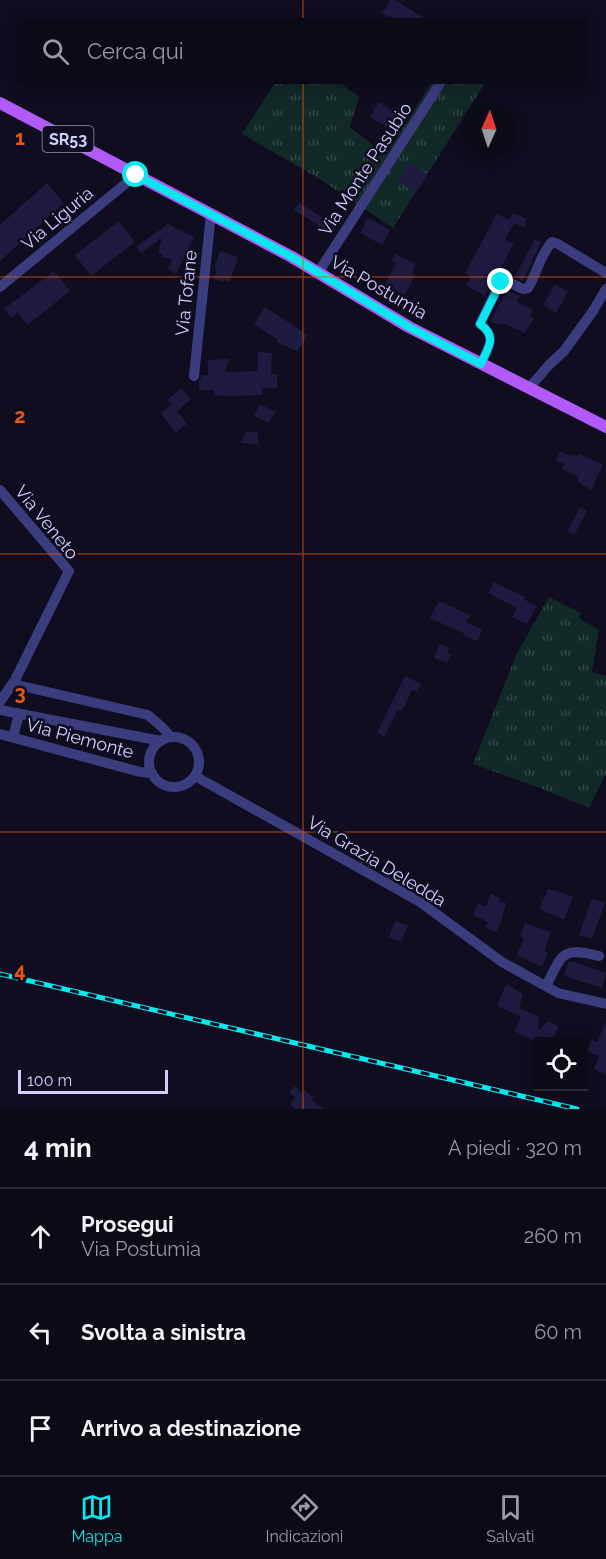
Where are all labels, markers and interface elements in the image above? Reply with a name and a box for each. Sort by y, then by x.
search box [18,18,588,84]
icon: search [39,35,72,68]
text: Cerca qui [87,38,184,64]
street label: Via Monte Pasubio [314,98,416,239]
north arrow [462,102,516,156]
text: 1 [15,126,25,150]
road number: SR53 [42,126,94,152]
route start [122,161,148,187]
street label: Via Liguria [17,182,97,254]
street label: Via Tofane [171,249,201,337]
street label: Via Postumia [327,251,431,323]
route end [487,268,513,294]
text: 2 [14,404,26,428]
street label: Via Veneto [11,481,83,563]
text: 3 [14,681,26,705]
street label: Via Piemonte [24,714,136,763]
street label: Via Grazia Deledda [304,811,450,911]
text: 4 [14,958,26,982]
map controls [534,1037,588,1091]
button: locate [534,1037,588,1091]
scale bar [18,1067,168,1094]
text: 100 m [27,1071,72,1090]
text: 4 min [24,1133,92,1163]
text: A piedi · 320 m [448,1136,582,1160]
text: Prosegui [81,1211,174,1237]
icon: ahead [24,1220,57,1253]
text: 260 m [524,1224,582,1248]
text: Via Postumia [81,1237,201,1261]
icon: left [24,1316,57,1349]
text: Svolta a sinistra [81,1319,246,1345]
text: 60 m [534,1320,582,1344]
icon: arrive [24,1412,57,1445]
text: Arrivo a destinazione [81,1415,301,1441]
tab: Mappa [71,1491,123,1546]
tab: Indicazioni [265,1491,343,1546]
tab: Salvati [486,1491,535,1546]

